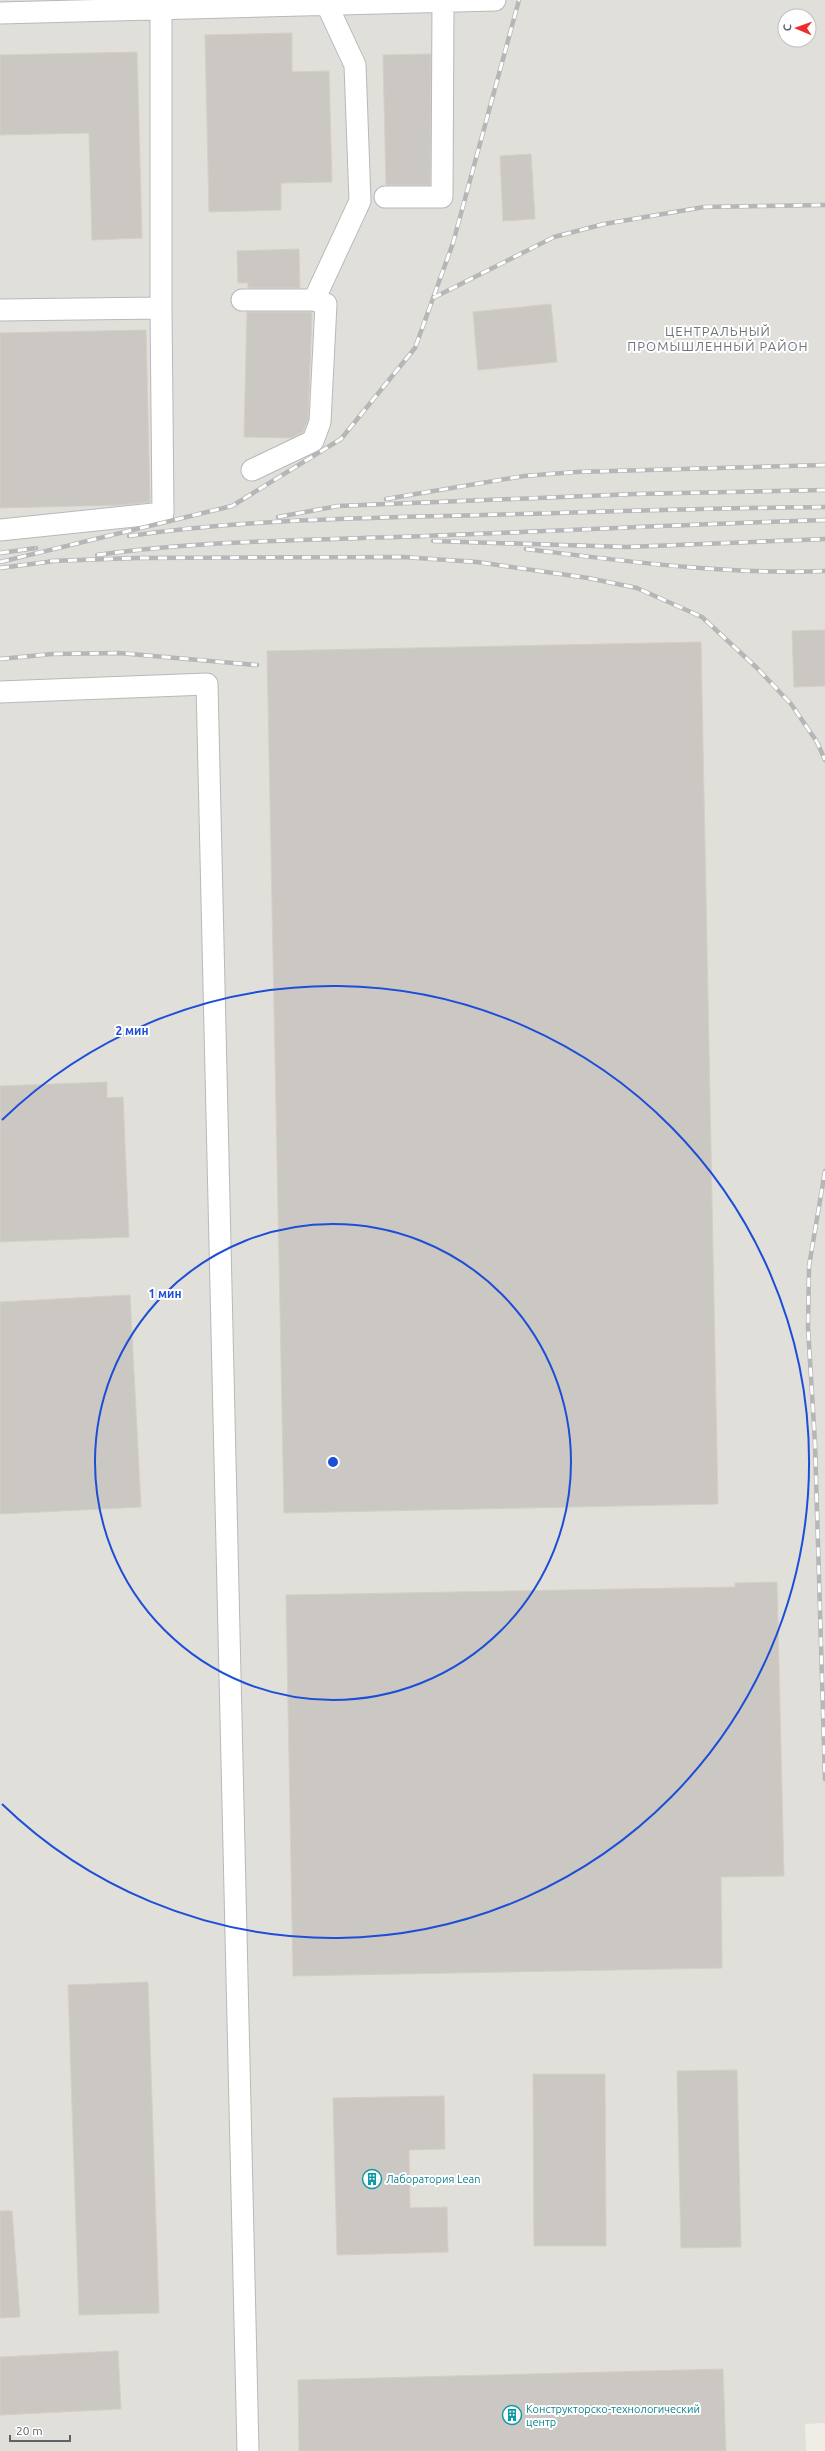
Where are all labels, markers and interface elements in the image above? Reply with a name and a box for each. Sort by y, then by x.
north arrow [777,8,817,48]
text: С [781,24,793,31]
district label: ЦЕНТРАЛЬНЫЙ ПРОМЫШЛЕННЫЙ РАЙОН [627,324,809,353]
text: 2 мин [115,1024,149,1037]
text: 1 мин [148,1287,182,1300]
centre of rings [326,1455,340,1469]
building icon: Лаборатория Lean [361,2168,383,2190]
place label: Лаборатория Lean [386,2173,481,2185]
place label: Конструкторско-технологический центр [526,2403,700,2428]
building icon: Конструкторско-технологический центр [501,2404,523,2426]
scale bar [10,2417,70,2443]
text: 20 m [16,2424,43,2437]

